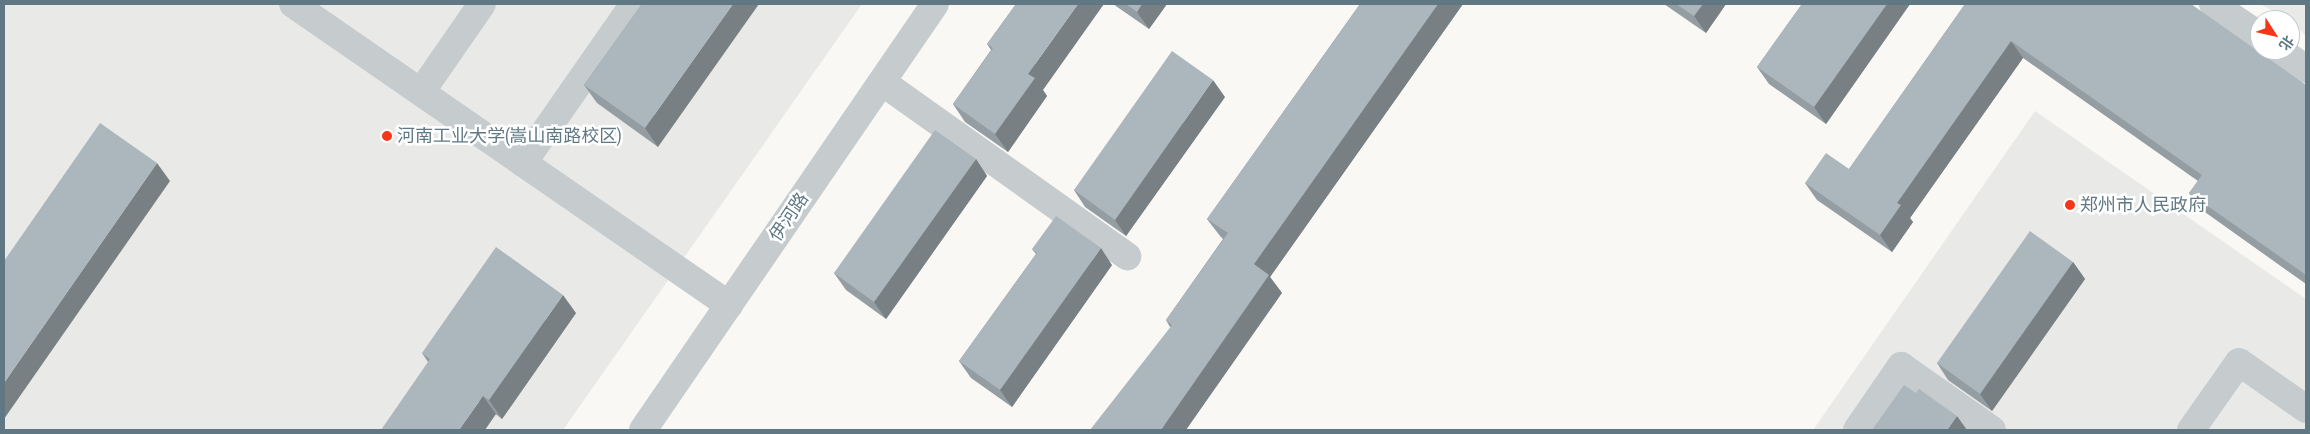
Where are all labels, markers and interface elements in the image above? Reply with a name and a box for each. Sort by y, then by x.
north arrow [2250,10,2300,60]
text: 北 [2276,33,2297,53]
place label: 河南工业大学(嵩山南路校区) [397,125,622,147]
marker: 河南工业大学(嵩山南路校区) [381,130,393,142]
street label: 伊河路 [765,189,813,245]
place label: 郑州市人民政府 [2080,194,2206,216]
marker: 郑州市人民政府 [2064,199,2076,211]

